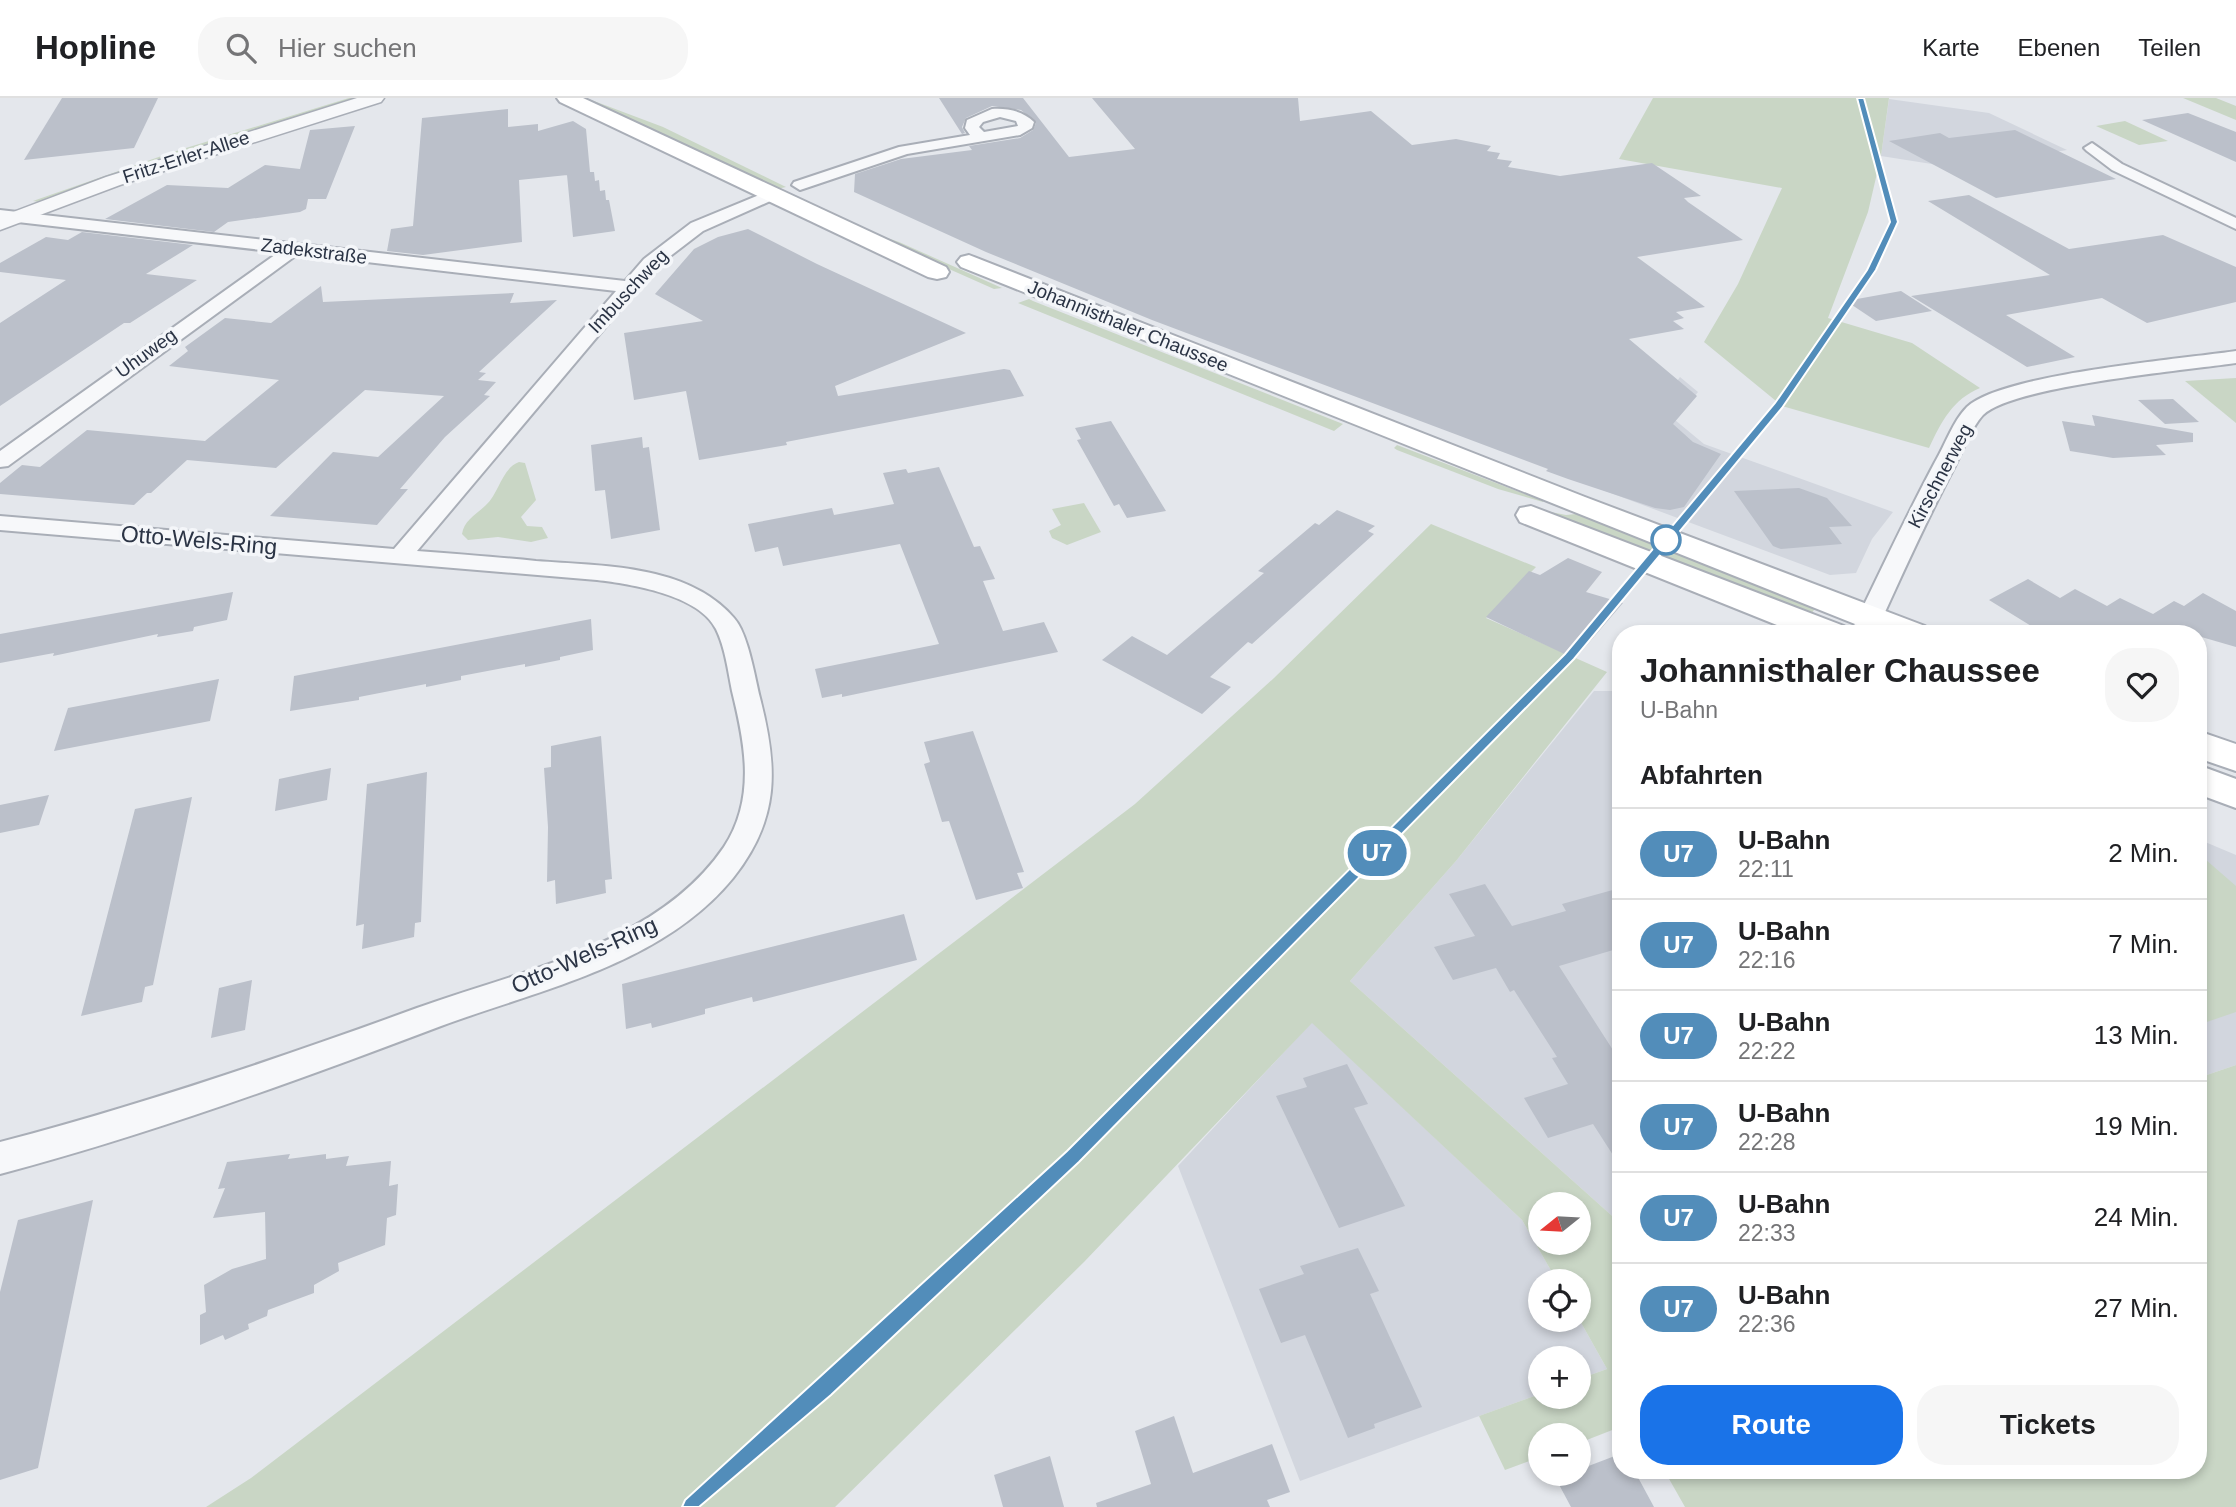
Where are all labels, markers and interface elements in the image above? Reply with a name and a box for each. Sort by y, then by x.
search box [198,17,688,80]
text: Hopline [35,29,156,66]
icon: search [222,29,260,67]
text: Hier suchen [278,33,417,63]
text: Karte [1922,34,1980,61]
text: Ebenen [2018,34,2100,61]
text: Teilen [2138,34,2201,61]
street label: Fritz-Erler-Allee [120,127,252,187]
street label: Zadekstraße [260,234,368,268]
street label: Imbuschweg [584,245,672,337]
street label: Johannisthaler Chaussee [1025,276,1231,376]
street label: Uhuweg [112,324,180,382]
street label: Kirschnerweg [1904,420,1976,532]
street label: Otto-Wels-Ring [120,520,278,560]
unlabelled marker [1651,525,1681,555]
button: heart [2105,648,2179,722]
text: Johannisthaler Chaussee [1640,652,2040,689]
text: U-Bahn [1640,697,1718,723]
text: Abfahrten [1640,760,1763,790]
text: U-Bahn [1738,825,1830,855]
line badge: U7 [1346,830,1408,876]
text: 2 Min. [2108,838,2179,868]
text: U7 [1362,839,1392,866]
text: U7 [1663,840,1694,867]
text: 22:11 [1738,856,1794,882]
street label: Otto-Wels-Ring [507,911,661,999]
text: U-Bahn [1738,916,1830,946]
text: 7 Min. [2108,929,2179,959]
text: U7 [1663,931,1694,958]
text: 22:16 [1738,947,1796,973]
text: U-Bahn [1738,1007,1830,1037]
text: 13 Min. [2094,1020,2179,1050]
text: U7 [1663,1022,1694,1049]
text: 22:22 [1738,1038,1796,1064]
text: U-Bahn [1738,1098,1830,1128]
text: 19 Min. [2094,1111,2179,1141]
text: U7 [1663,1113,1694,1140]
text: 22:28 [1738,1129,1796,1155]
text: U-Bahn [1738,1189,1830,1219]
north arrow [1528,1192,1591,1255]
map controls [1528,1192,1591,1486]
text: 24 Min. [2094,1202,2179,1232]
text: U7 [1663,1204,1694,1231]
text: 22:33 [1738,1220,1796,1246]
button: locate [1528,1269,1591,1332]
text: U-Bahn [1738,1280,1830,1310]
text: 27 Min. [2094,1293,2179,1323]
text: U7 [1663,1295,1694,1322]
text: 22:36 [1738,1311,1796,1337]
button: + [1528,1346,1591,1409]
button: Route [1640,1385,1903,1465]
button: Tickets [1917,1385,2179,1465]
button: − [1528,1423,1591,1486]

